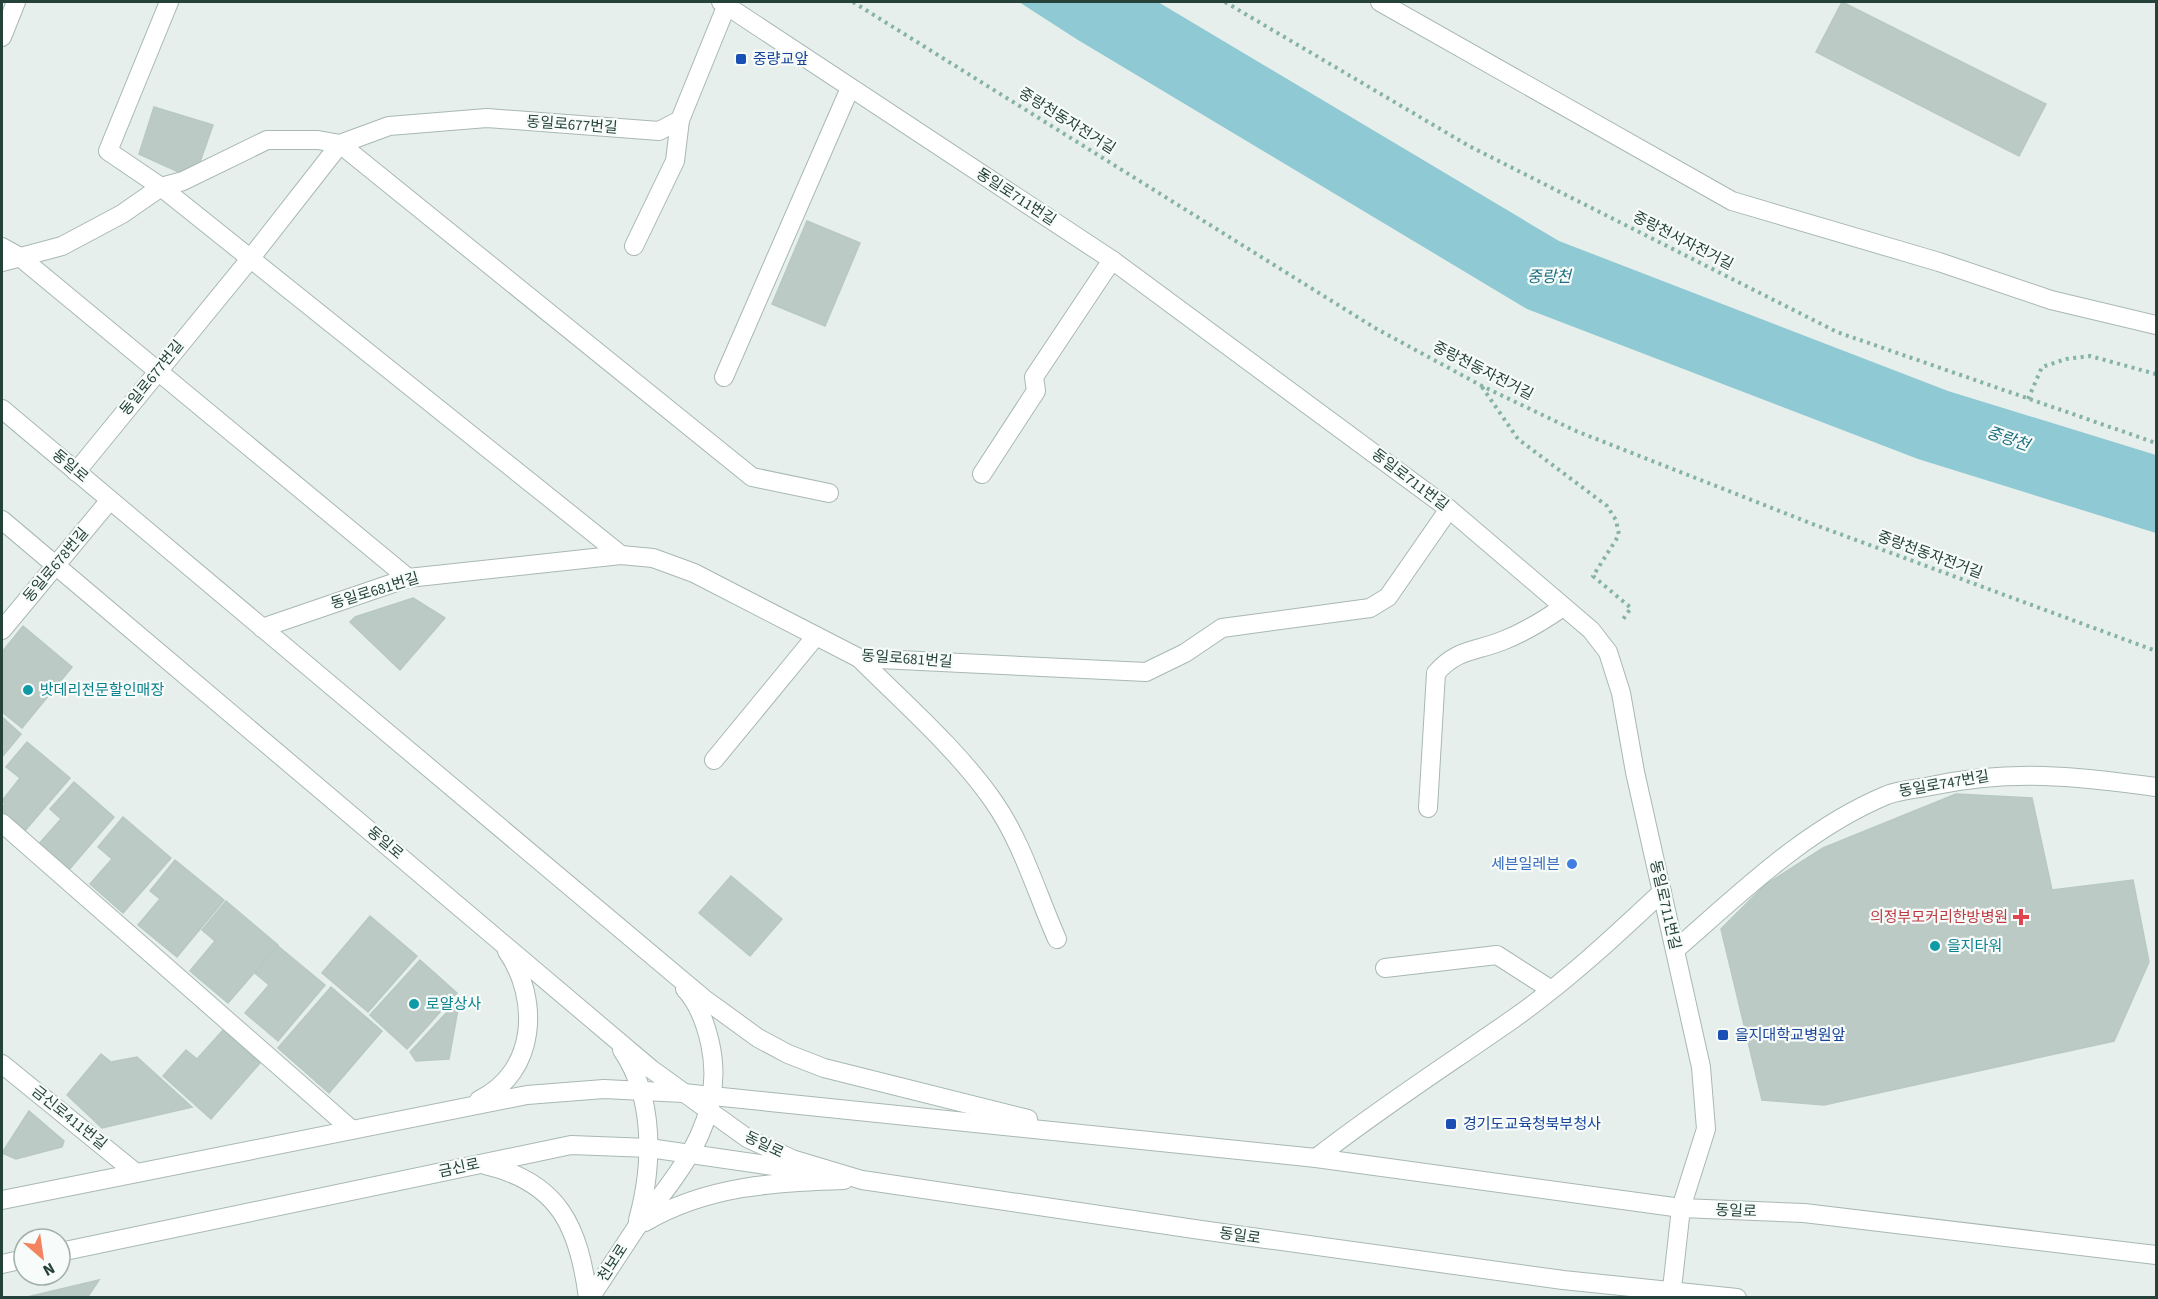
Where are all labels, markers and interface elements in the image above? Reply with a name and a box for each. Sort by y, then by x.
place label: 중량교앞 [753,49,808,70]
marker: 중량교앞 [734,52,748,66]
street label: 중랑천동자전거길 [1015,83,1119,159]
street label: 동일로677번길 [526,111,618,139]
street label: 동일로711번길 [972,163,1060,231]
street label: 중랑천서자전거길 [1629,207,1737,275]
water label: 중랑천 [1527,266,1573,288]
street label: 동일로677번길 [115,336,189,420]
street label: 중랑천동자전거길 [1429,337,1537,405]
water label: 중랑천 [1984,421,2035,457]
street label: 동일로711번길 [1367,444,1453,516]
street label: 동일로 [47,445,93,487]
street label: 동일로678번길 [19,523,93,607]
street label: 중랑천동자전거길 [1875,526,1985,584]
street label: 동일로681번길 [328,568,422,614]
street label: 동일로681번길 [861,645,953,673]
place label: 밧데리전문할인매장 [40,680,164,701]
marker: 밧데리전문할인매장 [21,683,35,697]
street label: 동일로747번길 [1897,766,1991,802]
street label: 동일로 [362,822,408,864]
place label: 세븐일레븐 [1491,854,1560,875]
marker: 세븐일레븐 [1565,857,1579,871]
street label: 동일로711번길 [1644,858,1686,952]
place label: 의정부모커리한방병원 [1870,907,2008,928]
marker: 의정부모커리한방병원 [2012,908,2030,926]
place label: 을지타워 [1947,936,2002,957]
marker: 을지타워 [1928,939,1942,953]
place label: 로얄상사 [426,994,481,1015]
marker: 로얄상사 [407,997,421,1011]
place label: 을지대학교병원앞 [1735,1025,1846,1046]
marker: 을지대학교병원앞 [1716,1028,1730,1042]
street label: 금신로411번길 [27,1081,111,1155]
place label: 경기도교육청북부청사 [1463,1114,1601,1135]
marker: 경기도교육청북부청사 [1444,1117,1458,1131]
street label: 동일로 [741,1126,787,1164]
street label: 금신로 [437,1153,481,1183]
street label: 동일로 [1715,1200,1757,1222]
street label: 동일로 [1218,1223,1262,1249]
north arrow [12,1227,72,1287]
street label: 천보로 [593,1240,633,1286]
text: N [39,1257,59,1281]

